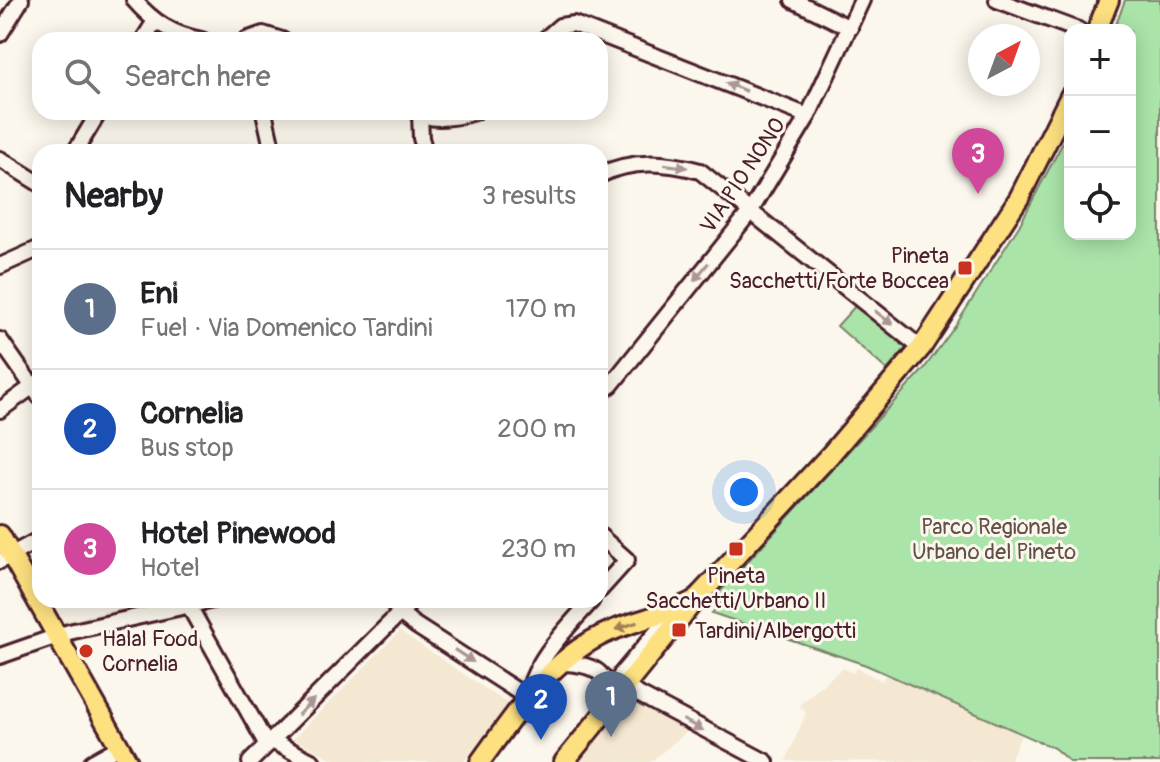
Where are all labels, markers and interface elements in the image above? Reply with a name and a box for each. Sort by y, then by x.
north arrow [968,24,1040,96]
map controls [1064,24,1136,240]
button: + [1064,24,1136,96]
search box [32,32,608,120]
icon: search [60,54,104,98]
text: Search here [124,58,271,95]
one-way arrow [723,81,747,94]
button: − [1064,96,1136,168]
street label: VIA PIO NONO [694,112,792,239]
pin: 3 [952,128,1004,194]
one-way arrow [664,160,689,173]
button: locate [1064,168,1136,240]
text: Nearby [64,175,163,218]
text: 3 results [482,180,576,212]
place label: Pineta Sacchetti/Forte Boccea [729,242,949,295]
marker: Pineta Sacchetti/Forte Boccea [956,259,974,277]
one-way arrow [693,262,710,282]
text: Eni [140,275,178,312]
text: 1 [85,293,95,325]
text: 170 m [506,293,576,325]
one-way arrow [874,309,894,325]
text: Fuel · Via Domenico Tardini [140,312,433,344]
text: Cornelia [140,395,244,432]
text: 2 [83,413,97,445]
text: 200 m [497,413,576,445]
text: Bus stop [140,432,234,464]
your location [724,472,764,512]
park label: Parco Regionale Urbano del Pineto [912,513,1076,566]
text: Hotel Pinewood [140,515,336,552]
text: 3 [83,533,97,565]
text: 230 m [501,533,576,565]
marker: Pineta Sacchetti/Urbano II [727,540,745,558]
text: Hotel [140,552,200,584]
place label: Pineta Sacchetti/Urbano II [646,562,826,615]
place label: Tardini/Albergotti [695,617,856,645]
one-way arrow [614,621,638,633]
marker: Tardini/Albergotti [670,621,688,639]
place label: Halal Food Cornelia [102,625,198,678]
marker: Halal Food Cornelia [77,642,95,660]
one-way arrow [453,649,474,664]
pin: 1 [585,671,637,737]
pin: 2 [515,674,567,740]
one-way arrow [296,699,315,717]
one-way arrow [681,718,704,731]

